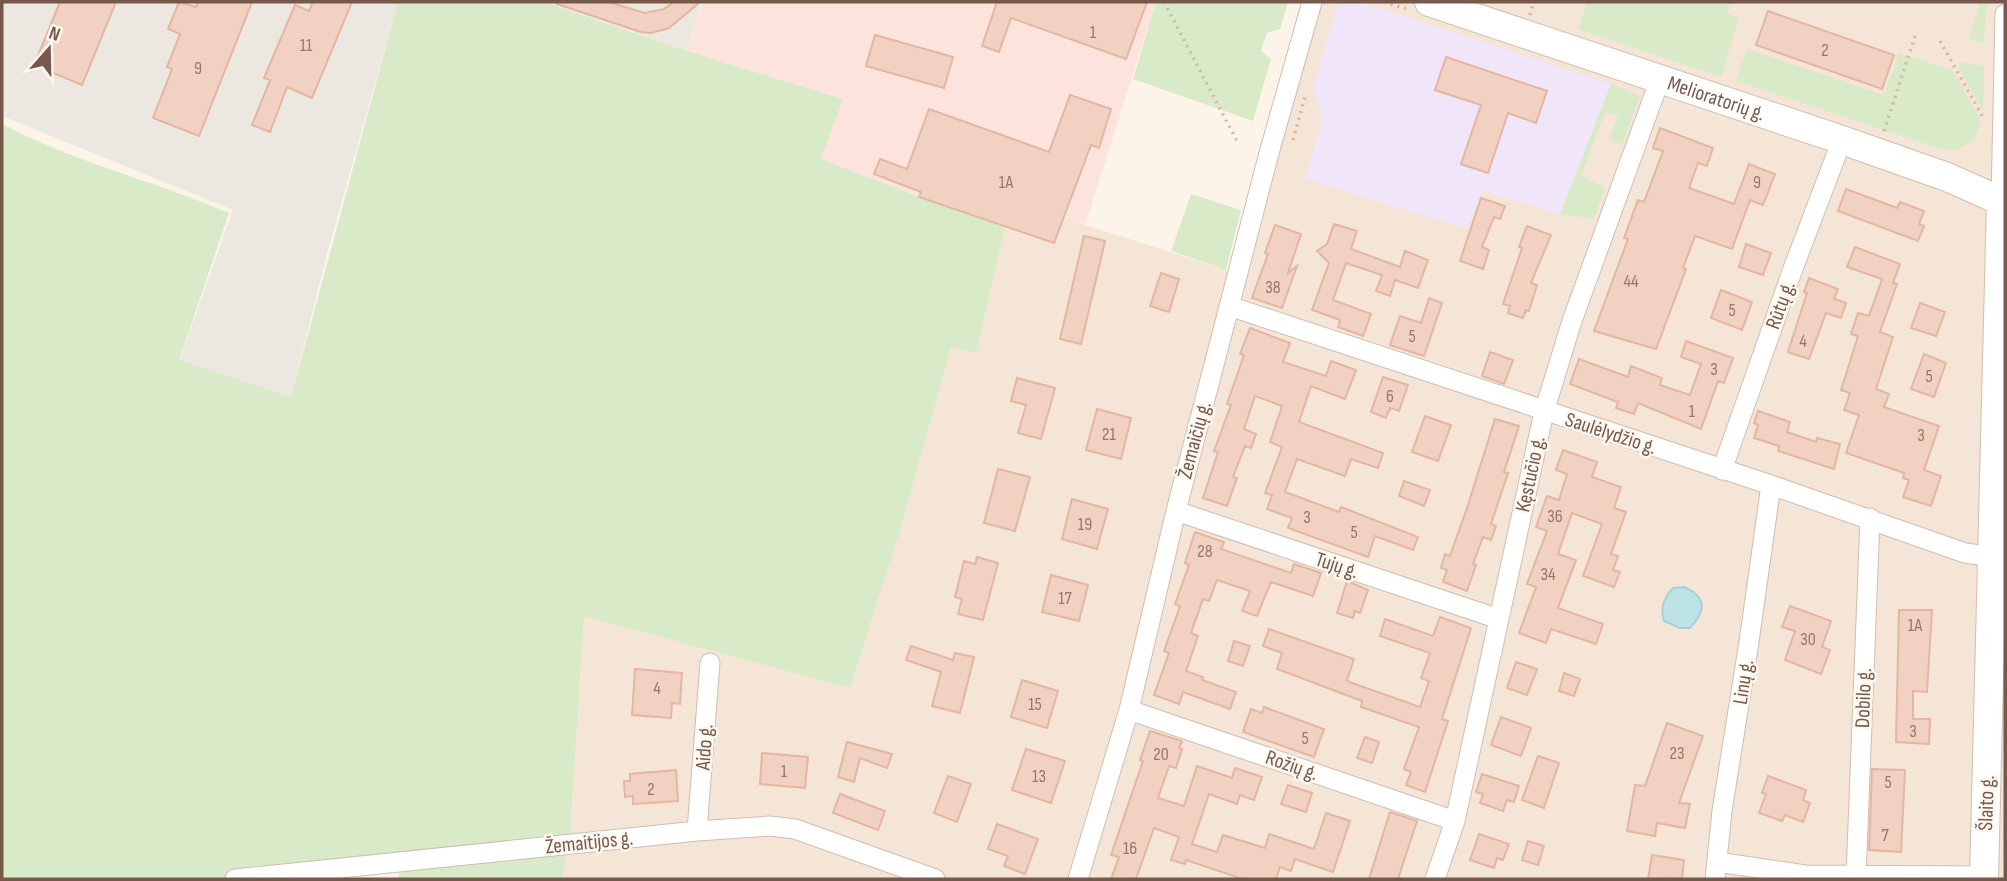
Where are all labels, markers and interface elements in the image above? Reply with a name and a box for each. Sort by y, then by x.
north arrow [14,14,84,84]
text: N [46,22,63,47]
house number: 1 [1090,22,1097,43]
house number: 11 [300,35,313,56]
house number: 2 [1821,40,1829,61]
house number: 9 [194,58,202,79]
street label: Melioratorių g. [1664,71,1768,126]
house number: 1A [999,172,1013,193]
house number: 9 [1753,172,1761,193]
house number: 44 [1623,271,1639,292]
house number: 38 [1265,277,1281,298]
street label: Rūtų g. [1760,278,1801,333]
house number: 5 [1728,300,1736,321]
house number: 5 [1408,326,1416,347]
house number: 4 [1799,331,1807,352]
house number: 3 [1710,359,1718,380]
house number: 5 [1925,366,1933,387]
house number: 6 [1386,386,1394,407]
street label: Žemaičių g. [1172,399,1217,481]
house number: 1 [1689,401,1696,422]
street label: Saulėlydžio g. [1562,407,1660,460]
house number: 21 [1102,424,1117,445]
house number: 3 [1917,425,1925,446]
street label: Kęstučio g. [1510,434,1551,514]
house number: 36 [1547,506,1563,527]
house number: 3 [1303,507,1311,528]
house number: 19 [1078,514,1092,535]
house number: 5 [1350,522,1358,543]
house number: 28 [1197,541,1213,562]
street label: Tujų g. [1312,547,1362,584]
house number: 34 [1540,564,1556,585]
house number: 17 [1058,588,1073,609]
house number: 1A [1908,615,1922,636]
house number: 30 [1800,629,1816,650]
street label: Linų g. [1728,658,1759,706]
street label: Dobilo g. [1850,668,1877,728]
house number: 4 [653,678,661,699]
house number: 15 [1028,694,1042,715]
house number: 3 [1909,721,1917,742]
street label: Aido g. [690,723,719,772]
house number: 5 [1301,728,1309,749]
house number: 23 [1670,743,1685,764]
house number: 20 [1153,744,1169,765]
street label: Rožių g. [1262,745,1321,786]
house number: 1 [781,761,788,782]
house number: 13 [1032,766,1046,787]
house number: 5 [1884,772,1892,793]
street label: Šlaito g. [1973,775,2000,831]
house number: 2 [647,779,655,800]
street label: Žemaitijos g. [544,825,634,860]
house number: 7 [1881,825,1889,846]
house number: 16 [1123,838,1137,859]

